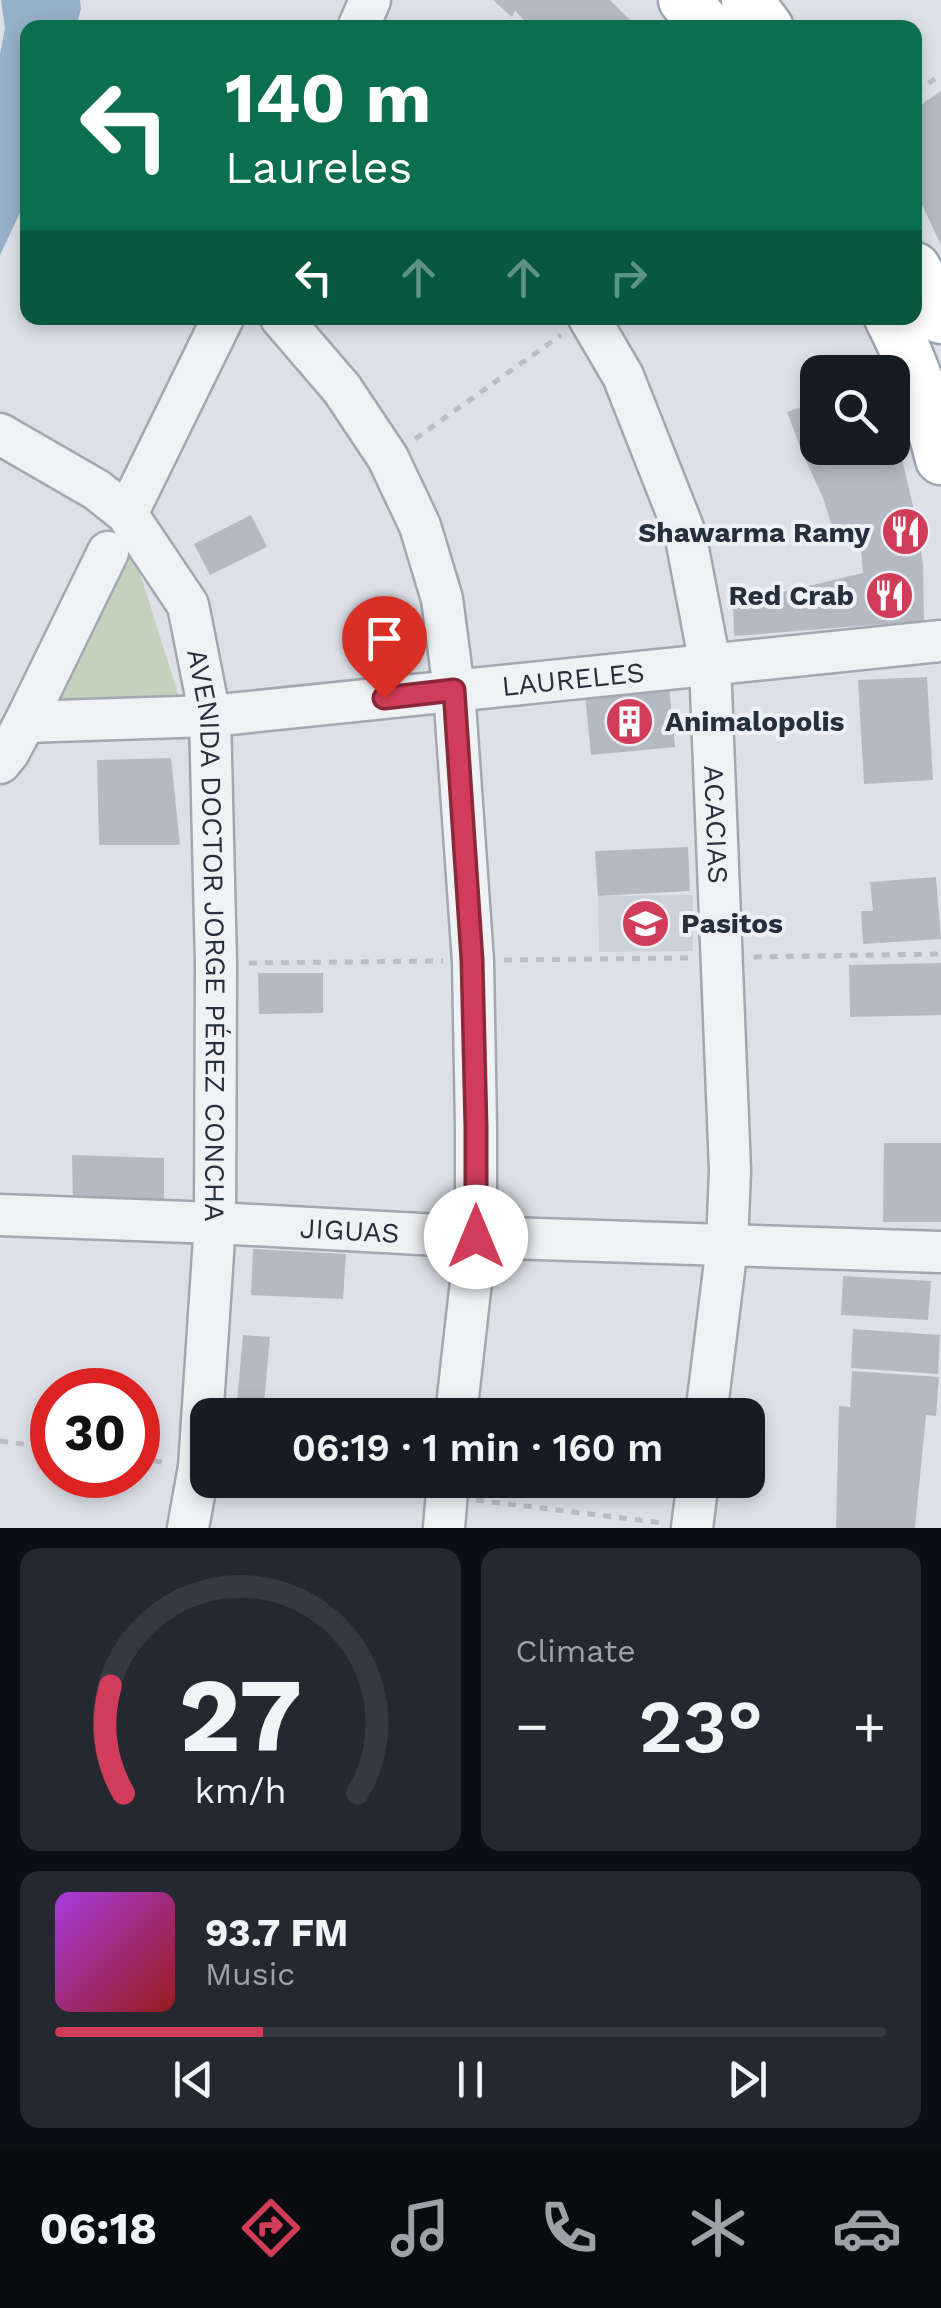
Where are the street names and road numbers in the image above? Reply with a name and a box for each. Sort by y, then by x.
street label: AVENIDA DOCTOR JORGE PÉREZ CONCHA [180,646,232,1222]
street label: LAURELES [500,656,646,703]
street label: ACACIAS [697,765,735,884]
street label: JIGUAS [299,1212,400,1250]

